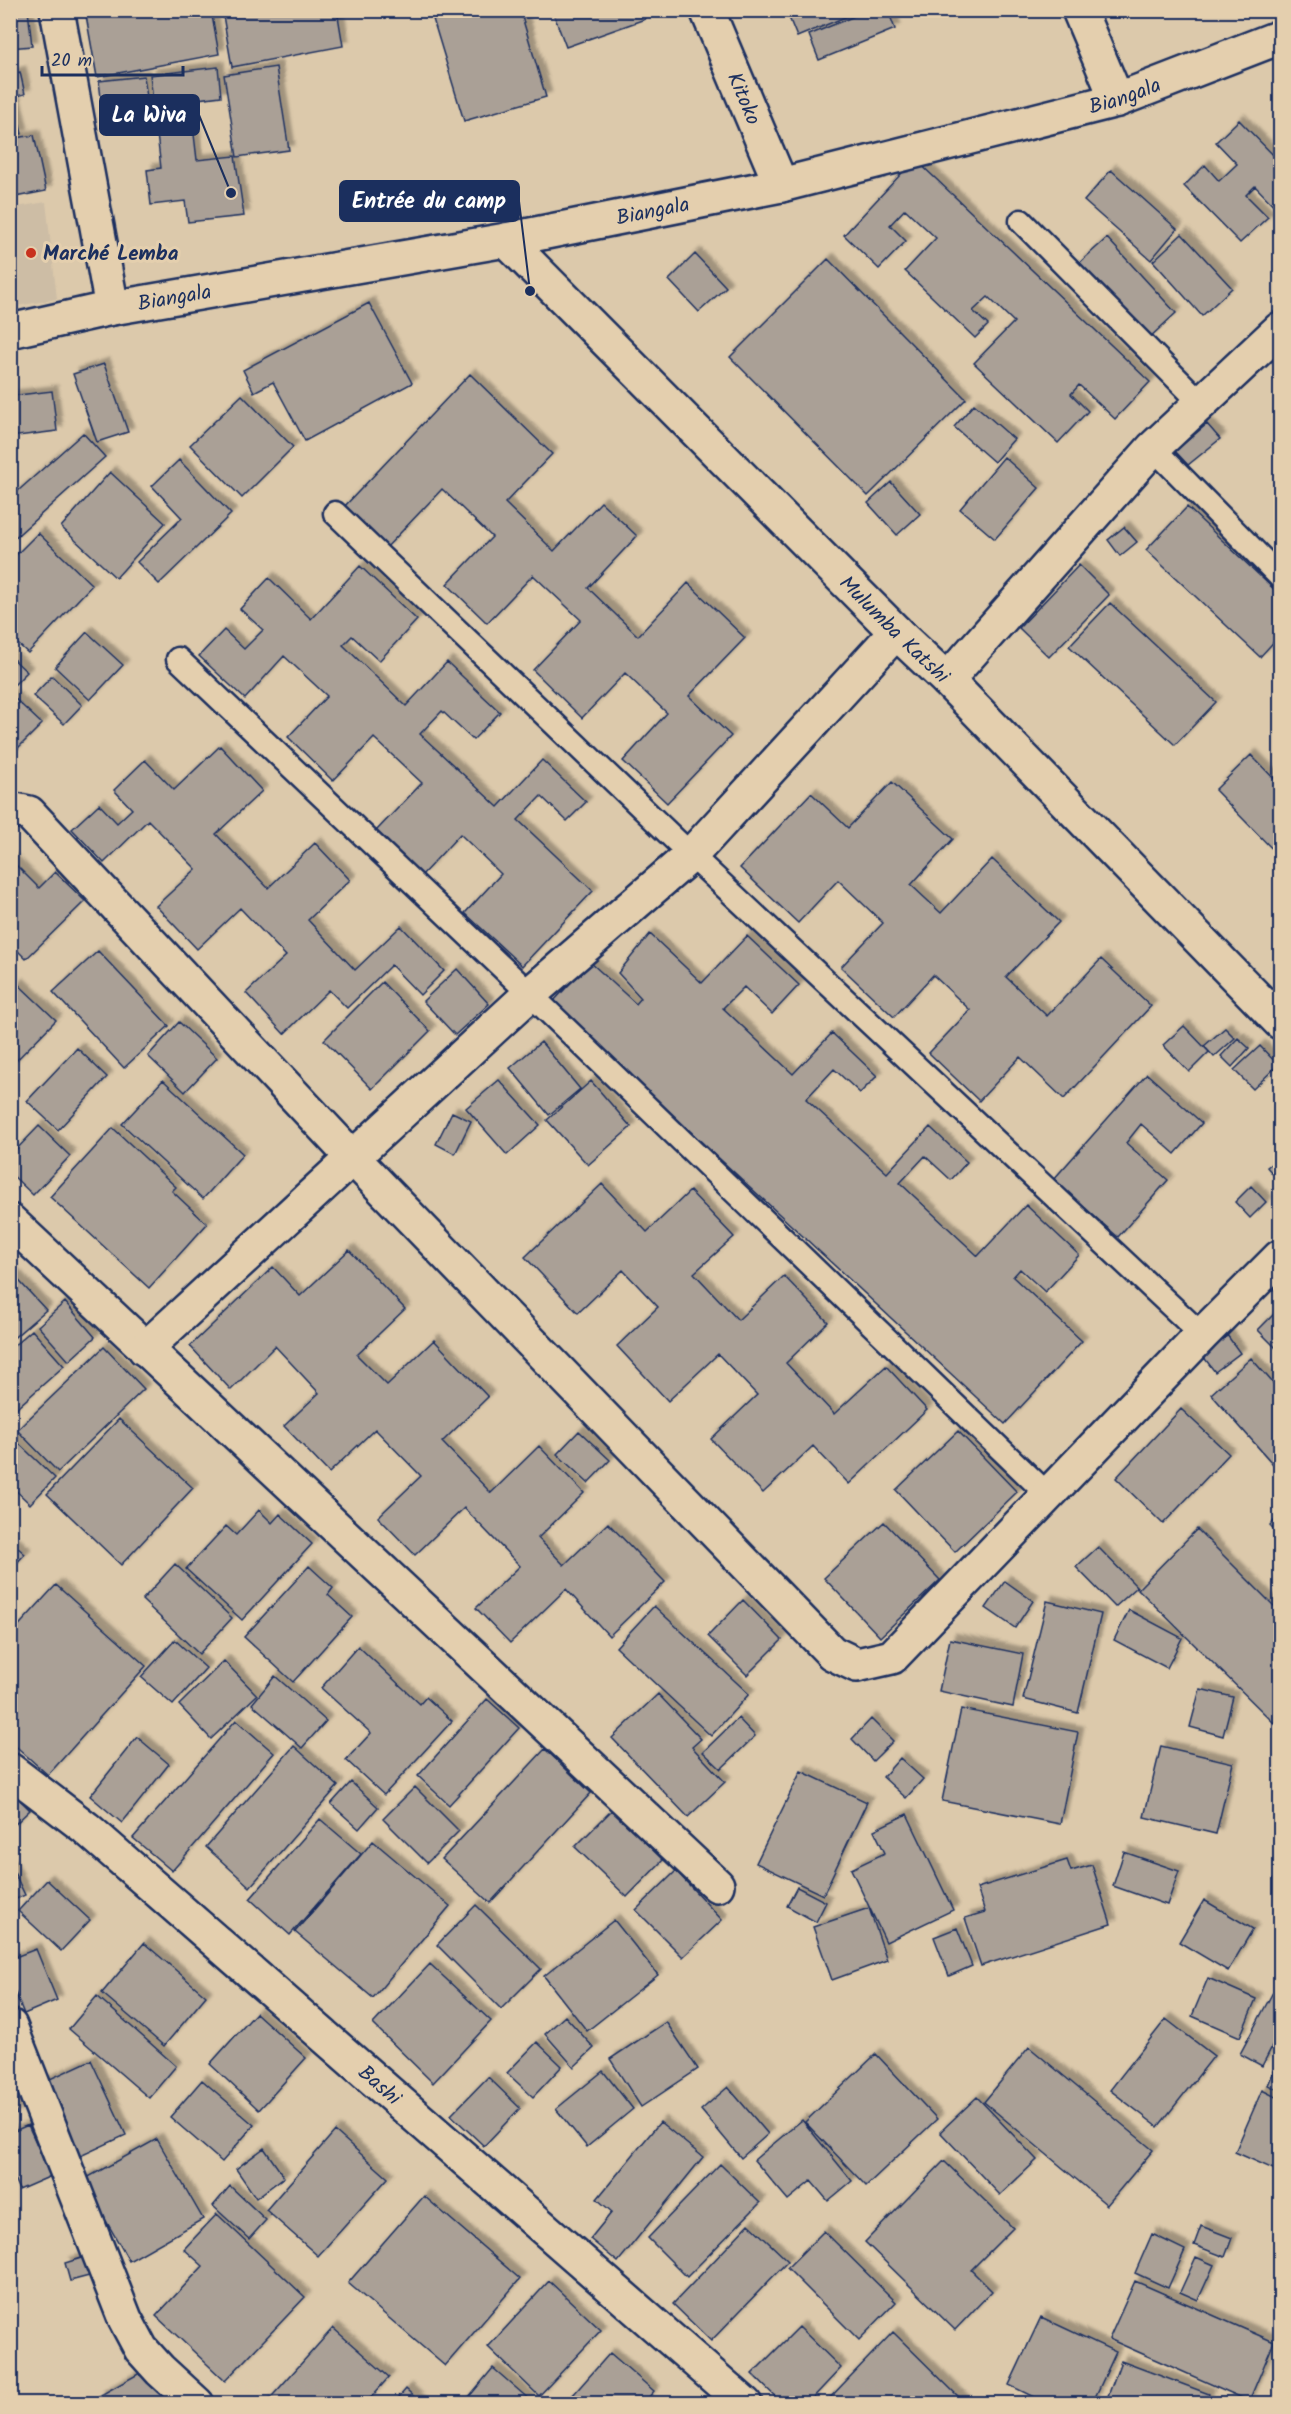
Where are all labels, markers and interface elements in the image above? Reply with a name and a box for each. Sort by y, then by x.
scale bar [42,39,183,77]
text: 20 m [51,47,92,76]
street label: Kitoko [717,68,769,131]
street label: Biangala [1086,70,1166,124]
callout: La Wiva [100,95,199,135]
text: La Wiva [111,99,187,134]
callout: Entrée du camp [340,181,519,221]
text: Entrée du camp [352,185,506,220]
street label: Biangala [613,189,693,236]
place label: Marché Lemba [43,238,179,271]
marker: Marché Lemba [24,246,38,260]
street label: Biangala [135,276,214,321]
street label: Mulumba Katshi [831,568,957,693]
street label: Bashi [350,2058,409,2115]

